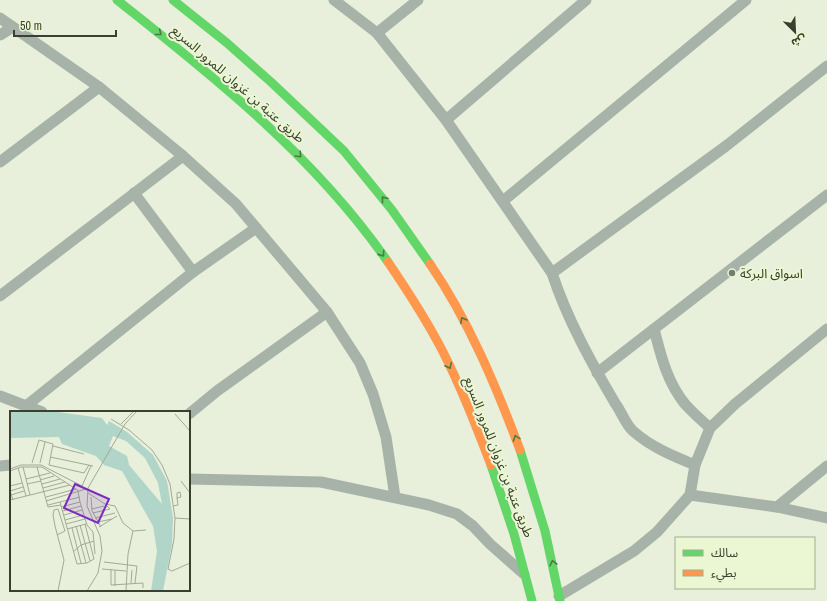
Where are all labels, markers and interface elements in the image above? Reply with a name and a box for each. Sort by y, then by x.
scale bar [14,12,116,38]
north arrow [775,12,815,52]
text: 50 m [20,18,42,34]
street label: طريق عتبة بن غزوان للمرور السريع [167,21,308,148]
one-way arrow [154,28,161,35]
text: ش [789,32,809,51]
one-way arrow [294,150,302,158]
one-way arrow [382,197,389,204]
one-way arrow [378,250,385,257]
place label: اسواق البركة [740,265,803,282]
marker: اسواق البركة [727,268,737,278]
one-way arrow [460,316,468,324]
one-way arrow [444,361,452,369]
street label: طريق عتبة بن غزوان للمرور السريع [459,374,538,541]
inset map [10,411,190,591]
one-way arrow [512,435,520,442]
legend [675,537,815,589]
text: سالك [711,545,738,561]
one-way arrow [549,560,557,566]
text: بطيء [711,565,737,583]

